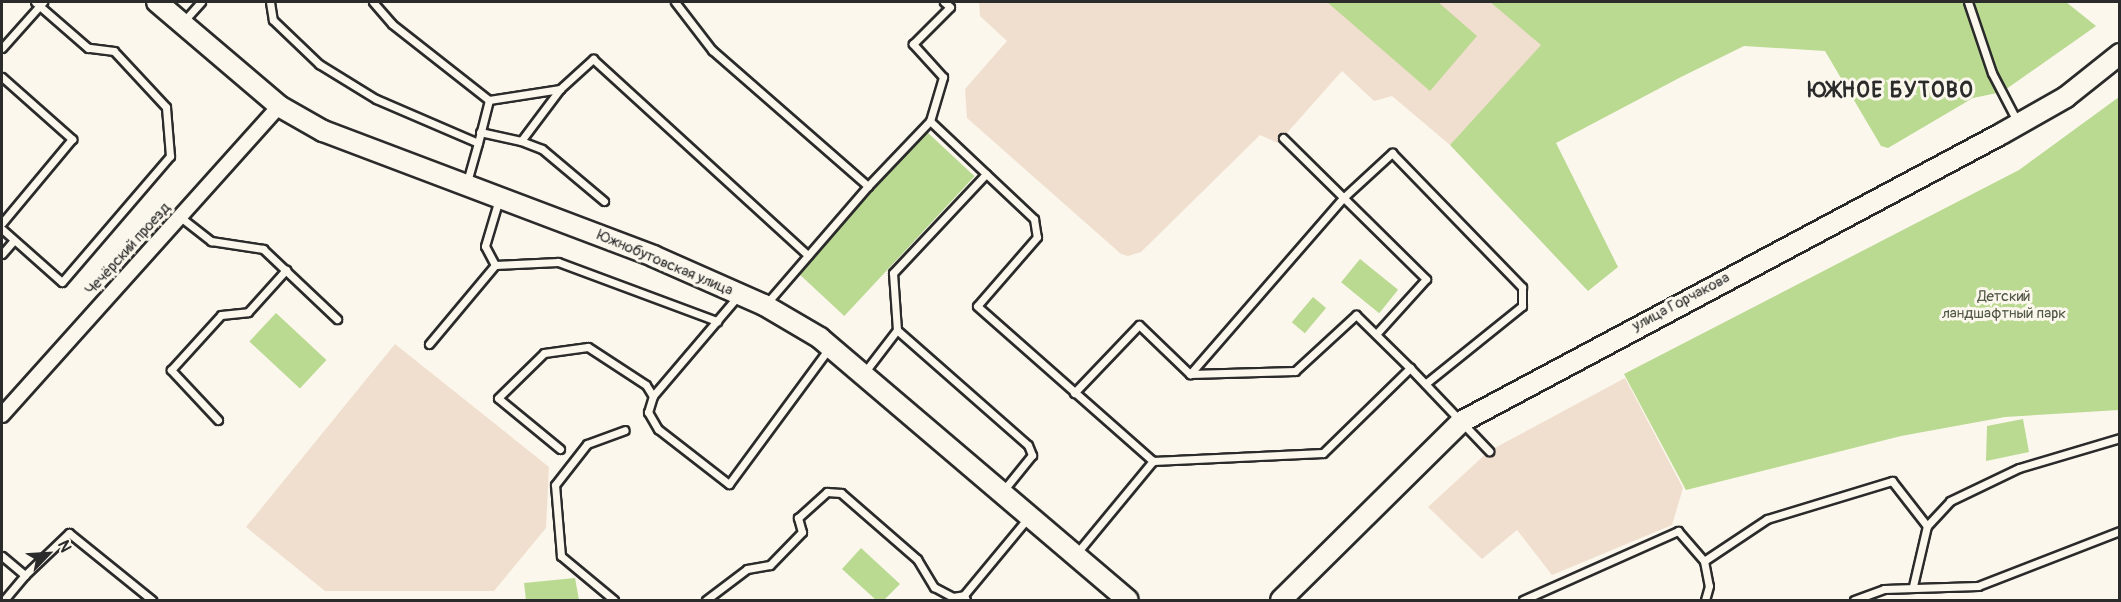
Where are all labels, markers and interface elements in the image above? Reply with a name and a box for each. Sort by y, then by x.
district label: ЮЖНОЕ БУТОВО [1808,78,1974,104]
street label: Чечёрский проезд [82,199,174,299]
street label: Южнобутовская улица [594,226,736,300]
street label: улица Горчакова [1629,269,1733,335]
park label: Детский ландшафтный парк [1942,287,2066,322]
north arrow [18,524,78,584]
text: N [53,537,76,556]

